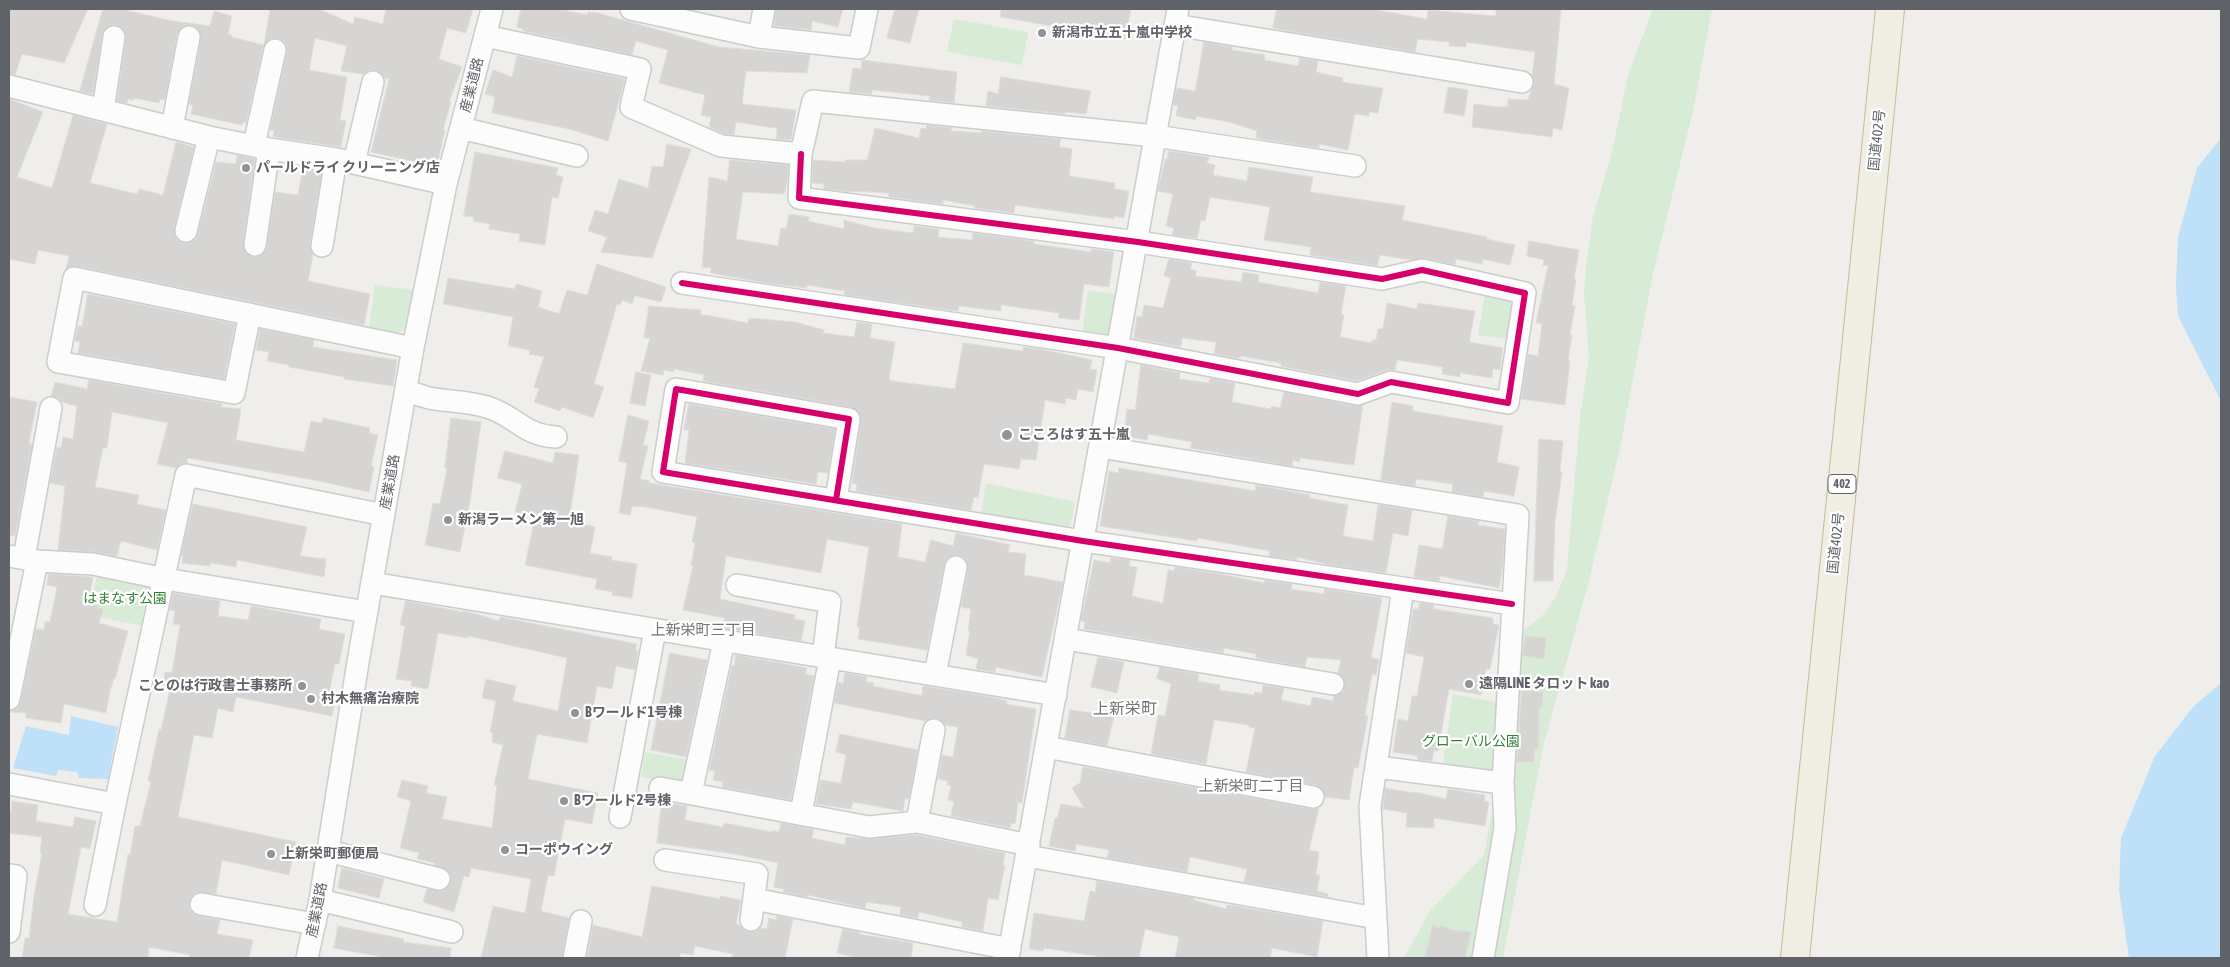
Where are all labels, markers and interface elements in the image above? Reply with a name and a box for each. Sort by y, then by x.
place label: 新潟市立五十嵐中学校 [1052,25,1192,41]
marker: 新潟市立五十嵐中学校 [1036,27,1048,39]
street label: 産業道路 [457,56,487,114]
street label: 国道402号 [1865,108,1889,172]
place label: パールドライ クリーニング店 [256,160,440,176]
marker: パールドライ クリーニング店 [240,162,252,174]
place label: こころはす五十嵐 [1018,427,1130,443]
marker: こころはす五十嵐 [1000,428,1014,442]
street label: 産業道路 [377,453,403,511]
road number: 402 [1828,474,1856,494]
street label: 国道402号 [1824,511,1848,575]
place label: 新潟ラーメン第一旭 [458,512,584,528]
marker: 新潟ラーメン第一旭 [442,514,454,526]
park label: はまなす公園 [83,591,167,607]
district label: 上新栄町三丁目 [651,621,755,639]
place label: 遠隔LINE タロット kao [1479,676,1609,692]
place label: ことのは行政書士事務所 [138,678,292,694]
marker: 遠隔LINE タロット kao [1463,678,1475,690]
marker: ことのは行政書士事務所 [296,680,308,692]
place label: 村木無痛治療院 [321,691,419,707]
marker: 村木無痛治療院 [305,693,317,705]
district label: 上新栄町 [1093,699,1157,719]
place label: Bワールド1号棟 [585,705,682,721]
marker: Bワールド1号棟 [569,707,581,719]
park label: グローバル公園 [1422,734,1520,750]
district label: 上新栄町二丁目 [1199,777,1303,795]
place label: Bワールド2号棟 [574,793,671,809]
marker: Bワールド2号棟 [558,795,570,807]
place label: コーポウイング [515,842,613,858]
marker: コーポウイング [499,844,511,856]
place label: 上新栄町郵便局 [281,846,379,862]
marker: 上新栄町郵便局 [265,848,277,860]
street label: 産業道路 [303,881,331,939]

